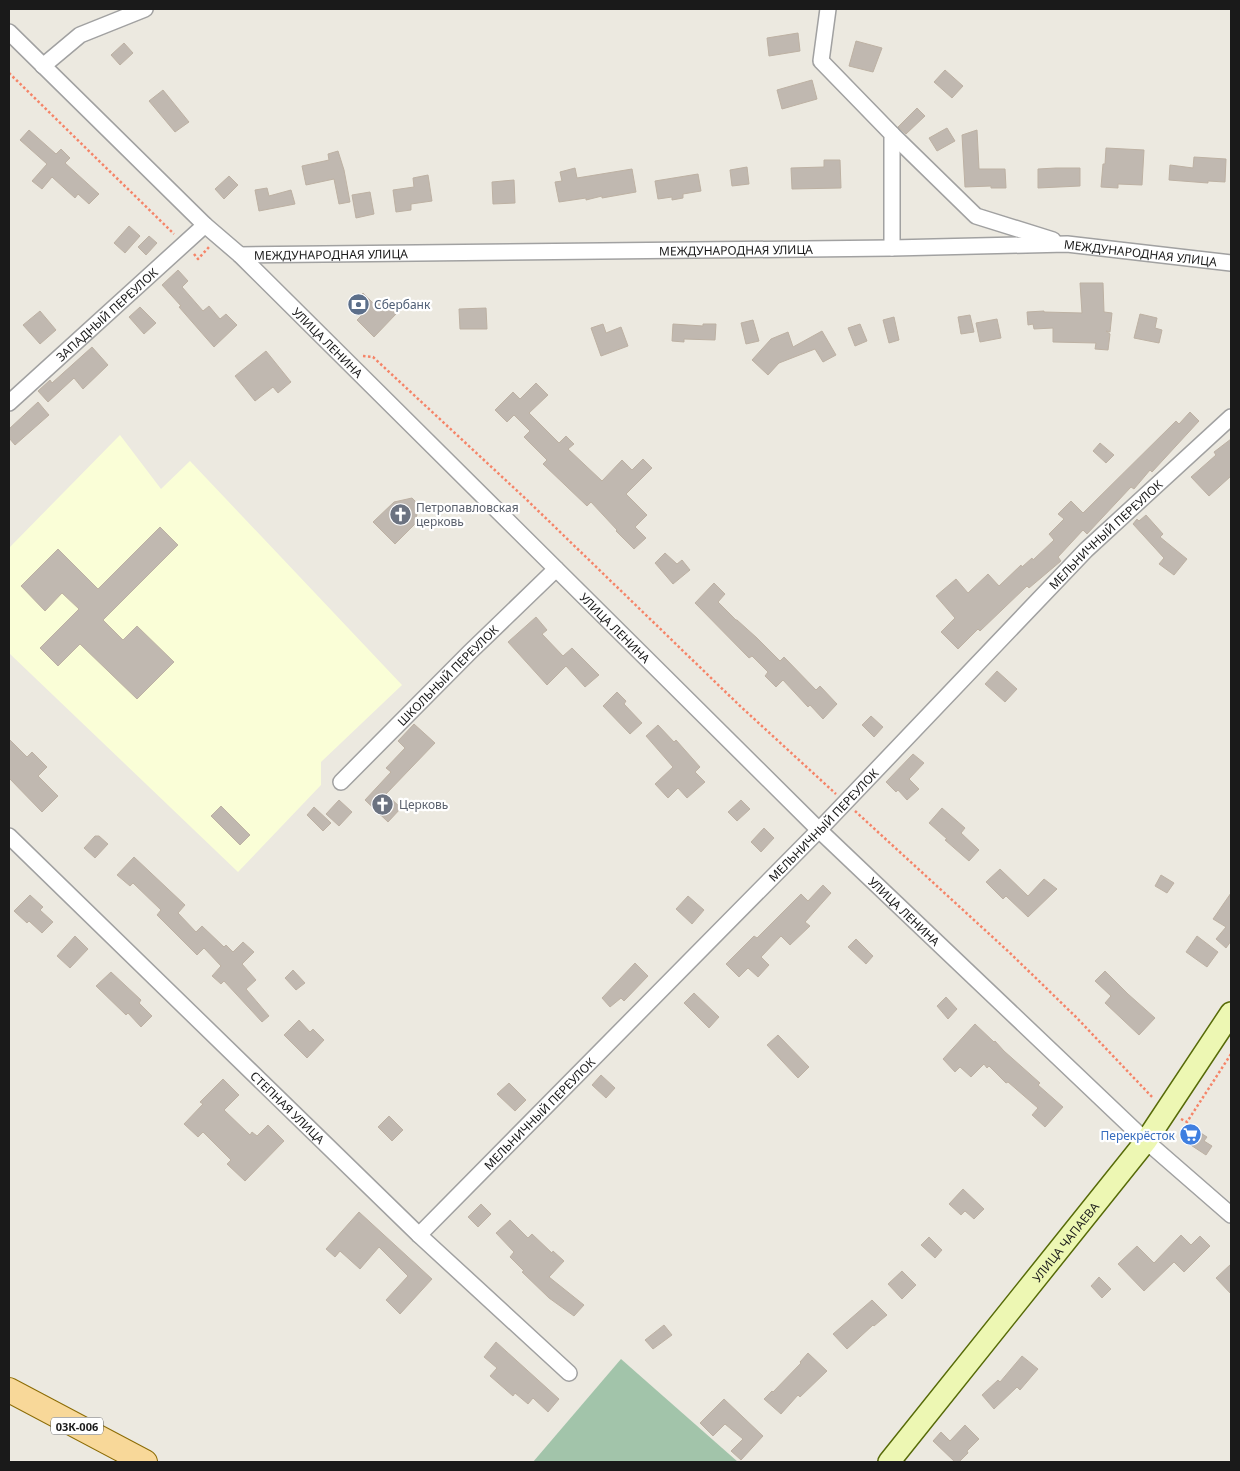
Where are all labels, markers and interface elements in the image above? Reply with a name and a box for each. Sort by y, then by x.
street label: МЕЖДУНАРОДНАЯ УЛИЦА [1063,235,1218,270]
street label: МЕЖДУНАРОДНАЯ УЛИЦА [659,240,813,259]
street label: МЕЖДУНАРОДНАЯ УЛИЦА [254,245,408,263]
street label: ЗАПАДНЫЙ ПЕРЕУЛОК [52,263,162,365]
bank icon: Сбербанк [346,292,370,316]
place label: Сбербанк [374,296,431,313]
street label: УЛИЦА ЛЕНИНА [289,303,367,381]
street label: МЕЛЬНИЧНЫЙ ПЕРЕУЛОК [1045,475,1166,593]
place label: Петропавловская церковь [416,499,519,530]
church icon: Петропавловская церковь [388,502,412,526]
street label: УЛИЦА ЛЕНИНА [576,589,654,667]
street label: ШКОЛЬНЫЙ ПЕРЕУЛОК [393,620,502,729]
street label: МЕЛЬНИЧНЫЙ ПЕРЕУЛОК [764,764,882,885]
church icon: Церковь [371,792,395,816]
place label: Церковь [399,796,448,813]
street label: УЛИЦА ЛЕНИНА [865,873,944,950]
street label: МЕЛЬНИЧНЫЙ ПЕРЕУЛОК [480,1053,599,1173]
street label: СТЕПНАЯ УЛИЦА [247,1067,329,1148]
supermarket icon: Перекрёсток [1179,1123,1203,1147]
place label: Перекрёсток [1101,1127,1176,1144]
street label: УЛИЦА ЧАПАЕВА [1028,1198,1103,1285]
road number: 03К-006 [51,1418,103,1434]

